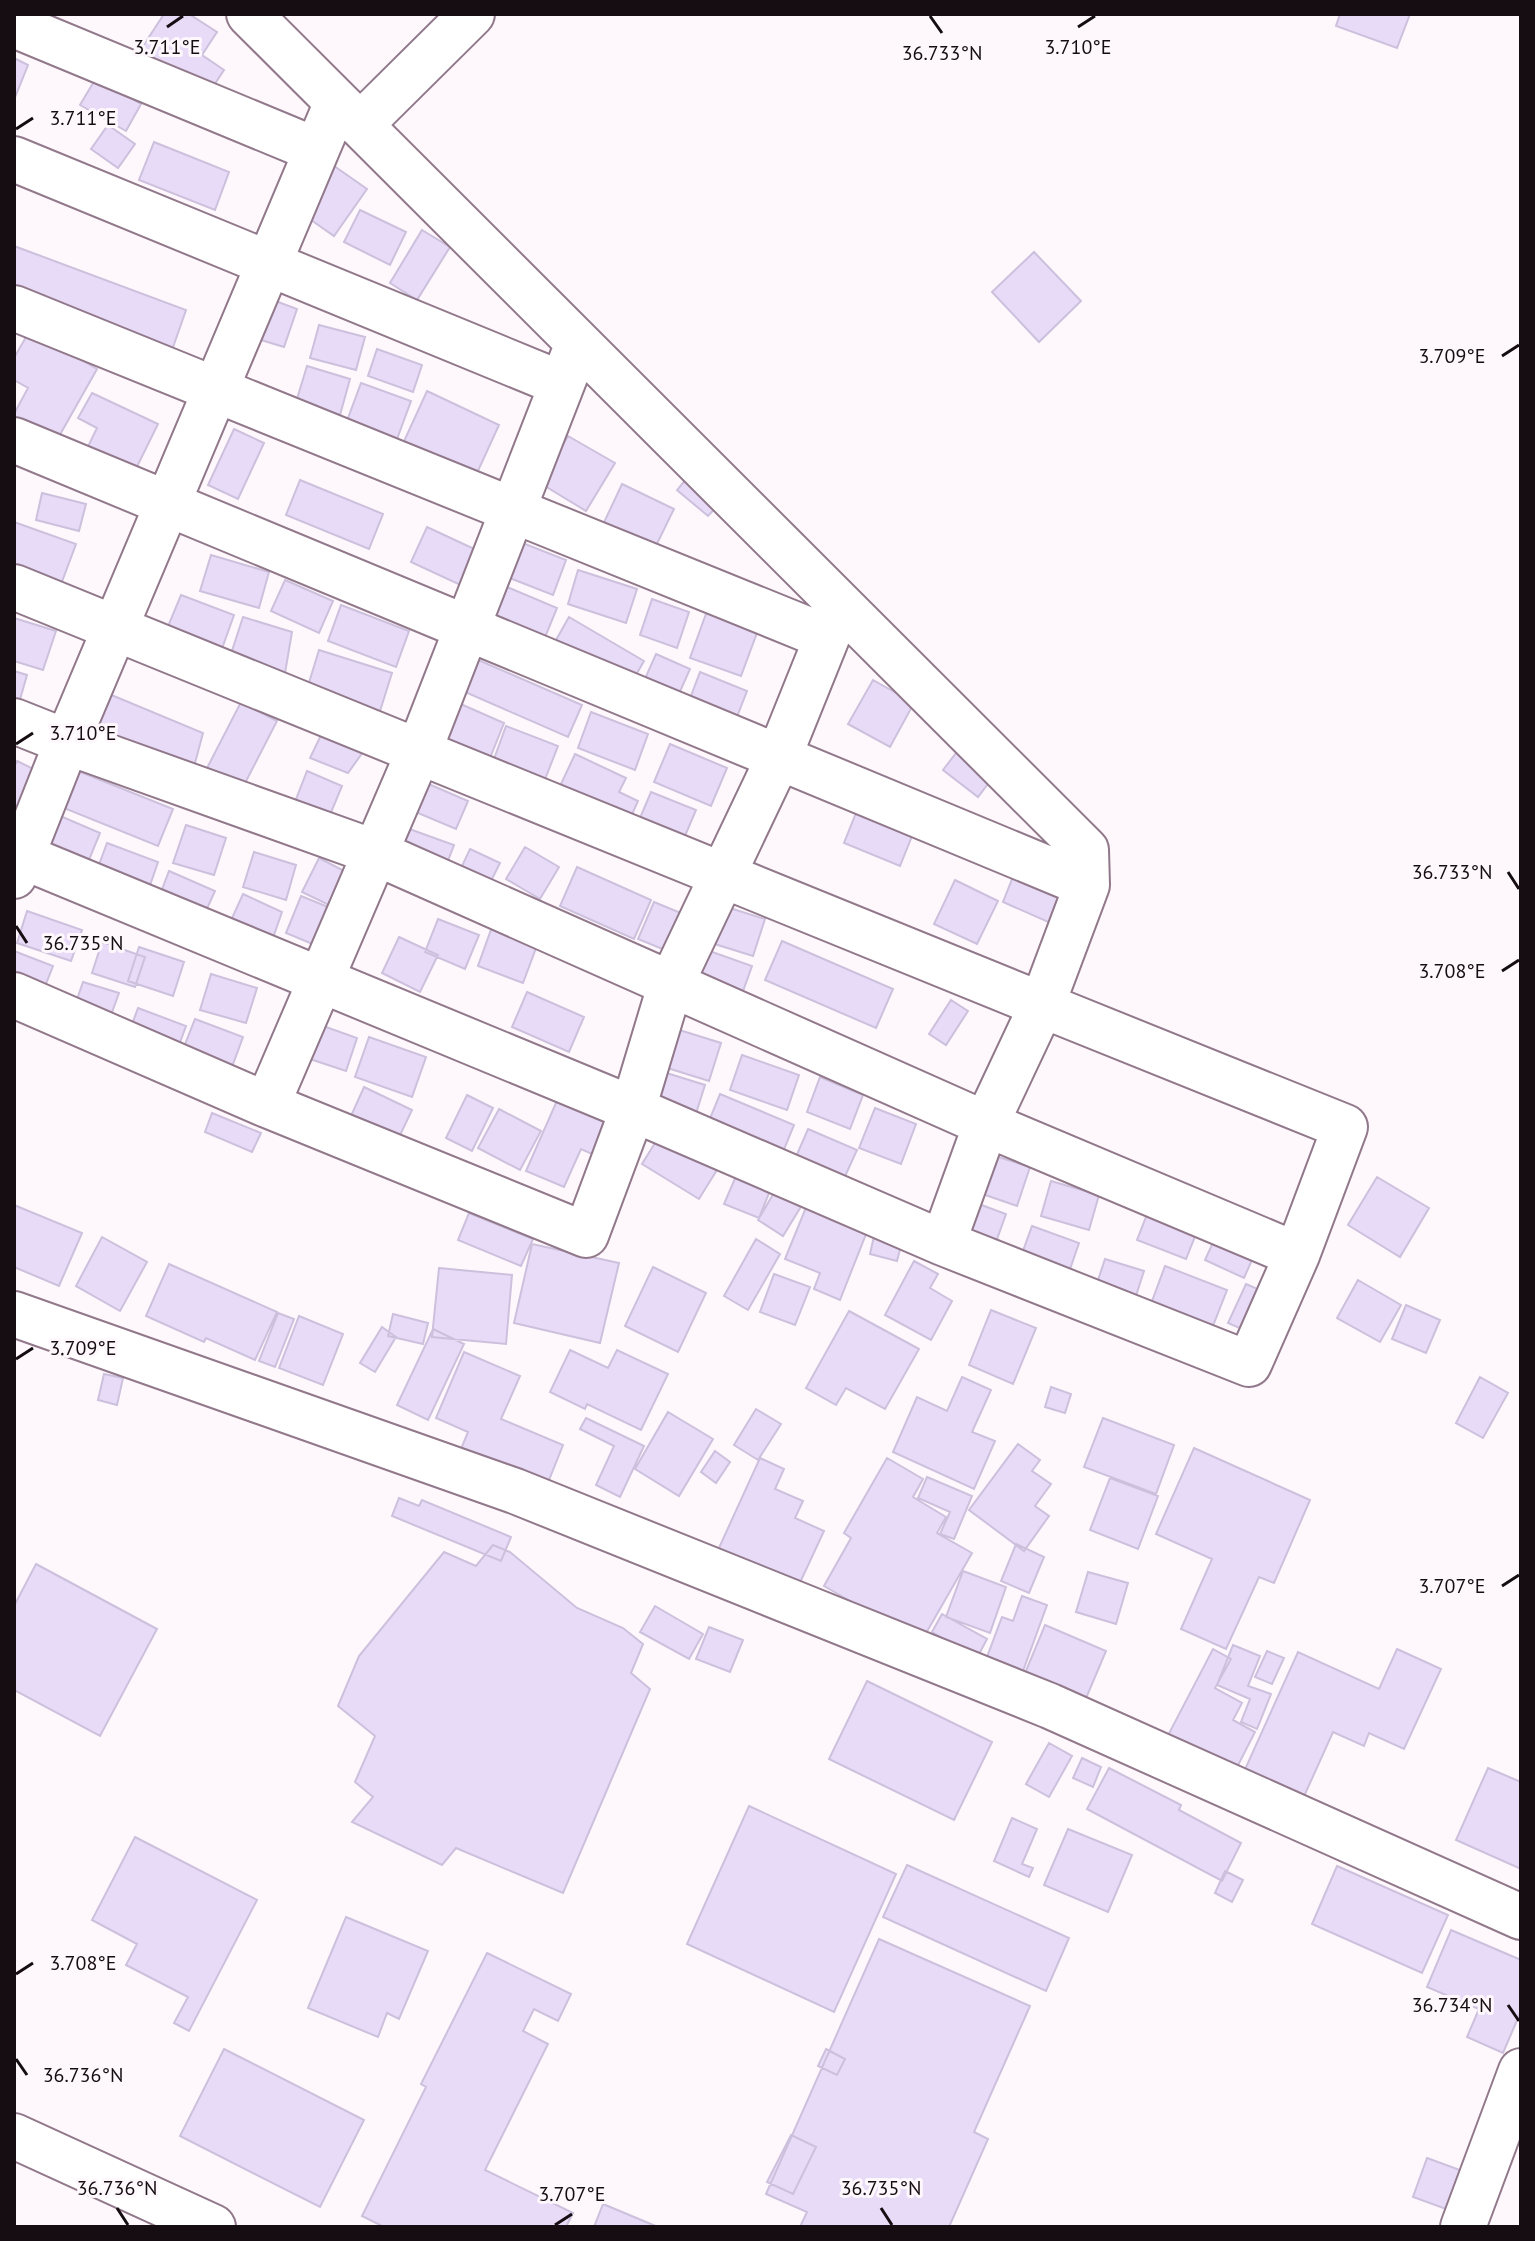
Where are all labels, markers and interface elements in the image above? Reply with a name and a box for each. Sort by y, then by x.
text: 3.711°E [133,34,201,60]
text: 3.710°E [1044,34,1112,60]
text: 36.733°N [902,40,982,66]
text: 3.711°E [49,105,117,131]
text: 3.709°E [1418,343,1486,369]
text: 3.710°E [49,720,117,746]
text: 36.733°N [1412,859,1492,885]
text: 36.735°N [43,930,123,956]
text: 3.708°E [1418,958,1486,984]
text: 3.709°E [49,1335,117,1361]
text: 3.707°E [1418,1573,1486,1599]
text: 3.708°E [49,1950,117,1976]
text: 36.734°N [1412,1992,1492,2018]
text: 36.736°N [43,2062,123,2088]
text: 36.736°N [77,2175,157,2201]
text: 36.735°N [841,2175,921,2201]
text: 3.707°E [538,2181,606,2207]

